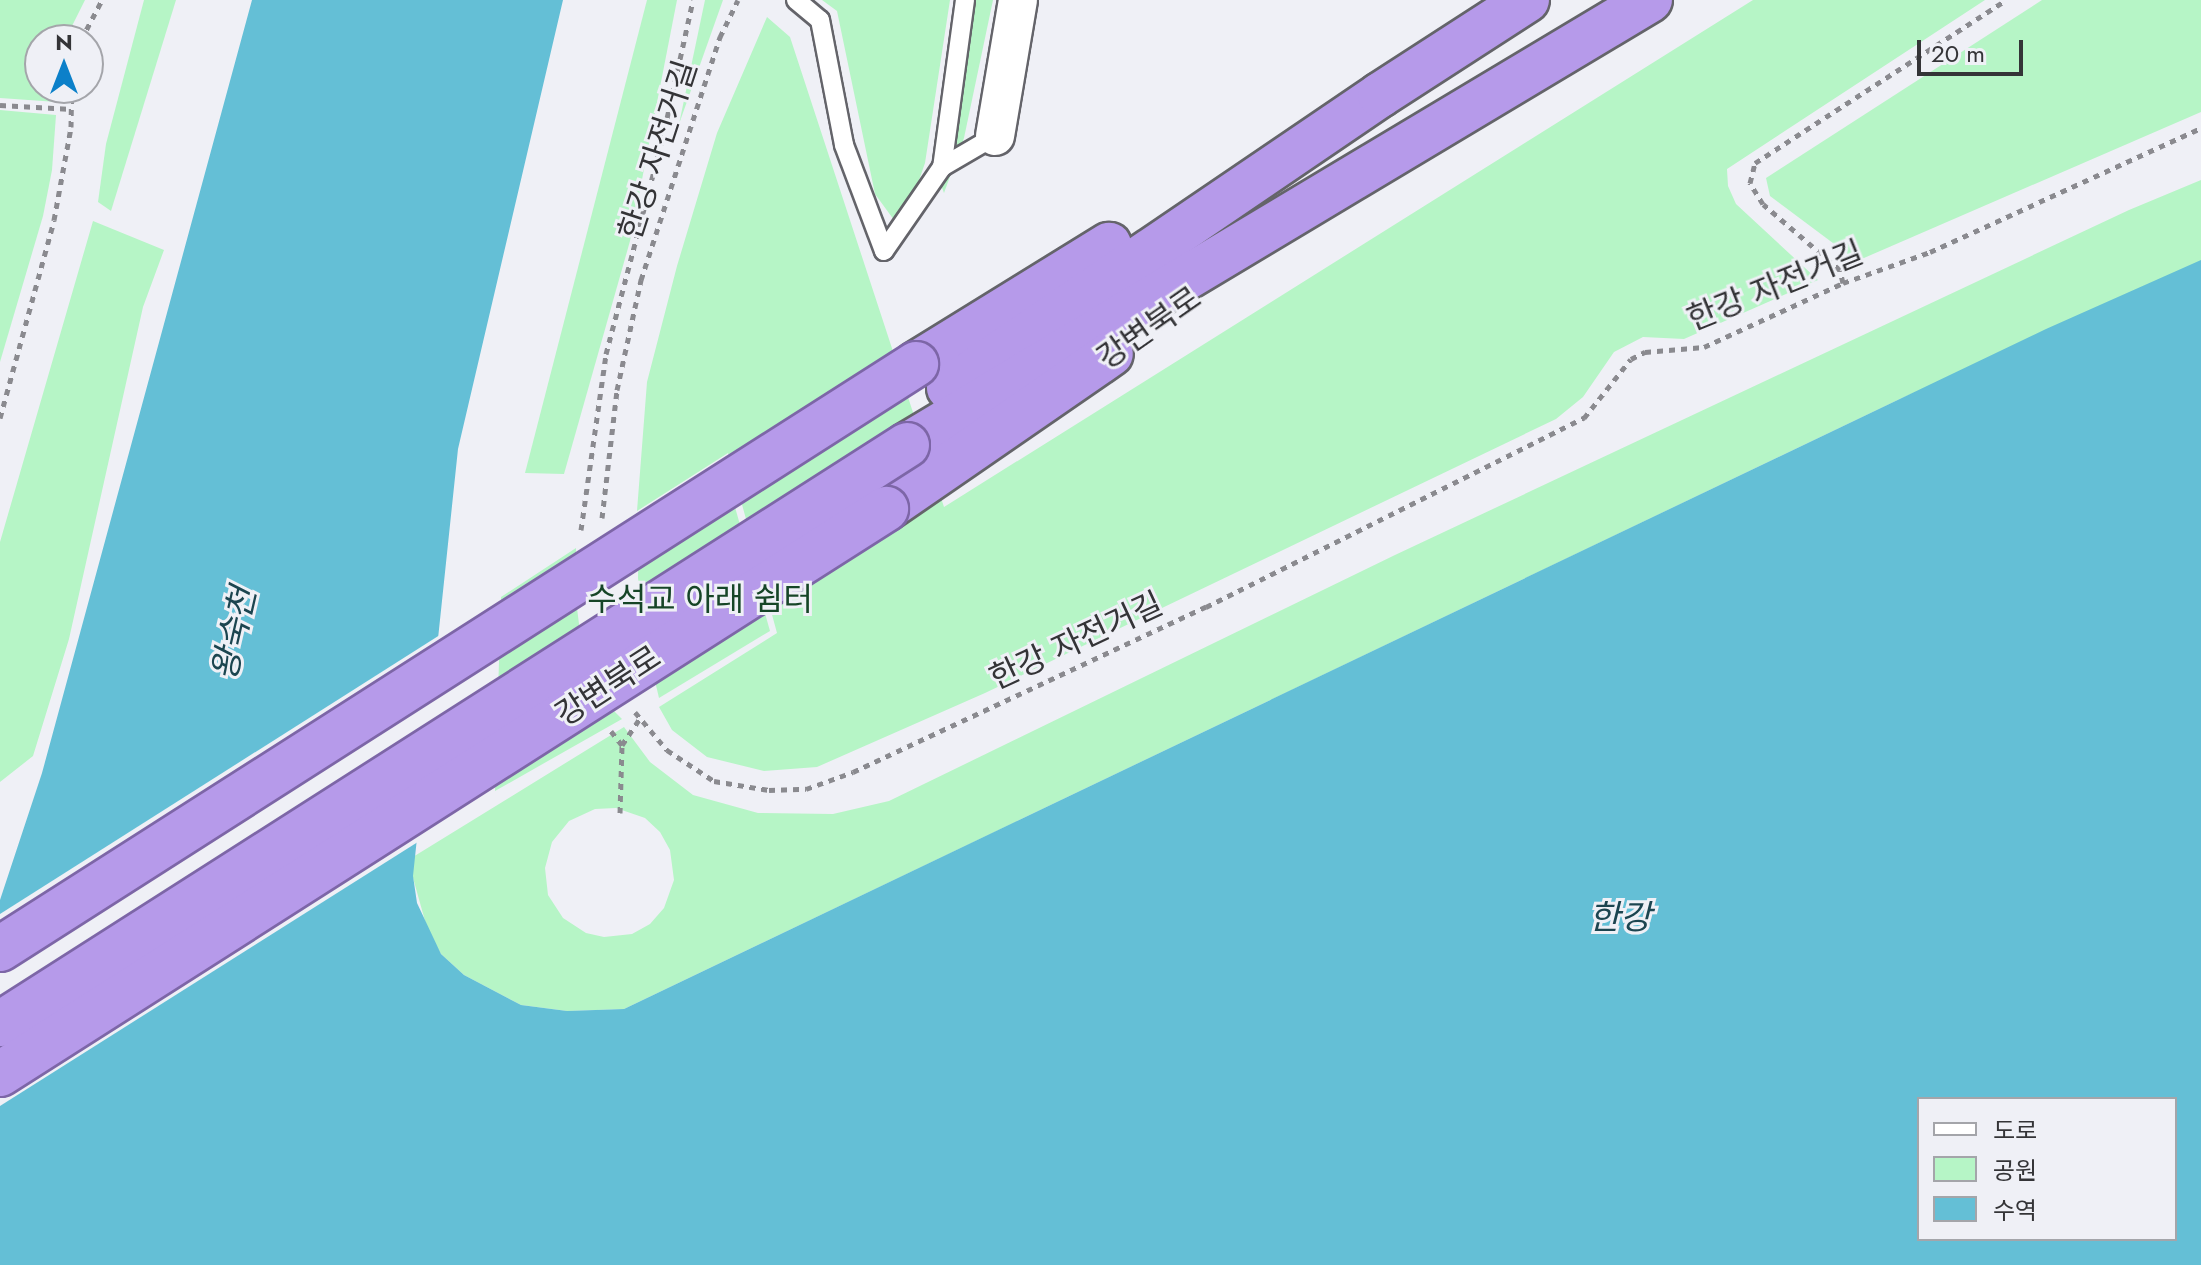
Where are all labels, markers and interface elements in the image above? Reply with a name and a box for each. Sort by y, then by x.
north arrow [24,24,104,104]
scale bar [1921,24,2027,74]
text: N [55,26,73,58]
text: 20 m [1931,36,1985,71]
street label: 한강 자전거길 [611,56,705,244]
street label: 한강 자전거길 [1681,233,1869,339]
street label: 강변북로 [1090,279,1208,377]
park label: 수석교 아래 쉼터 [587,580,813,618]
water label: 왕숙천 [204,584,264,684]
street label: 한강 자전거길 [983,584,1169,698]
street label: 강변북로 [548,638,668,734]
water label: 한강 [1589,898,1651,938]
legend [1917,1097,2177,1241]
text: 도로 [1993,1113,2037,1148]
text: 공원 [1993,1153,2037,1188]
text: 수역 [1993,1193,2037,1228]

